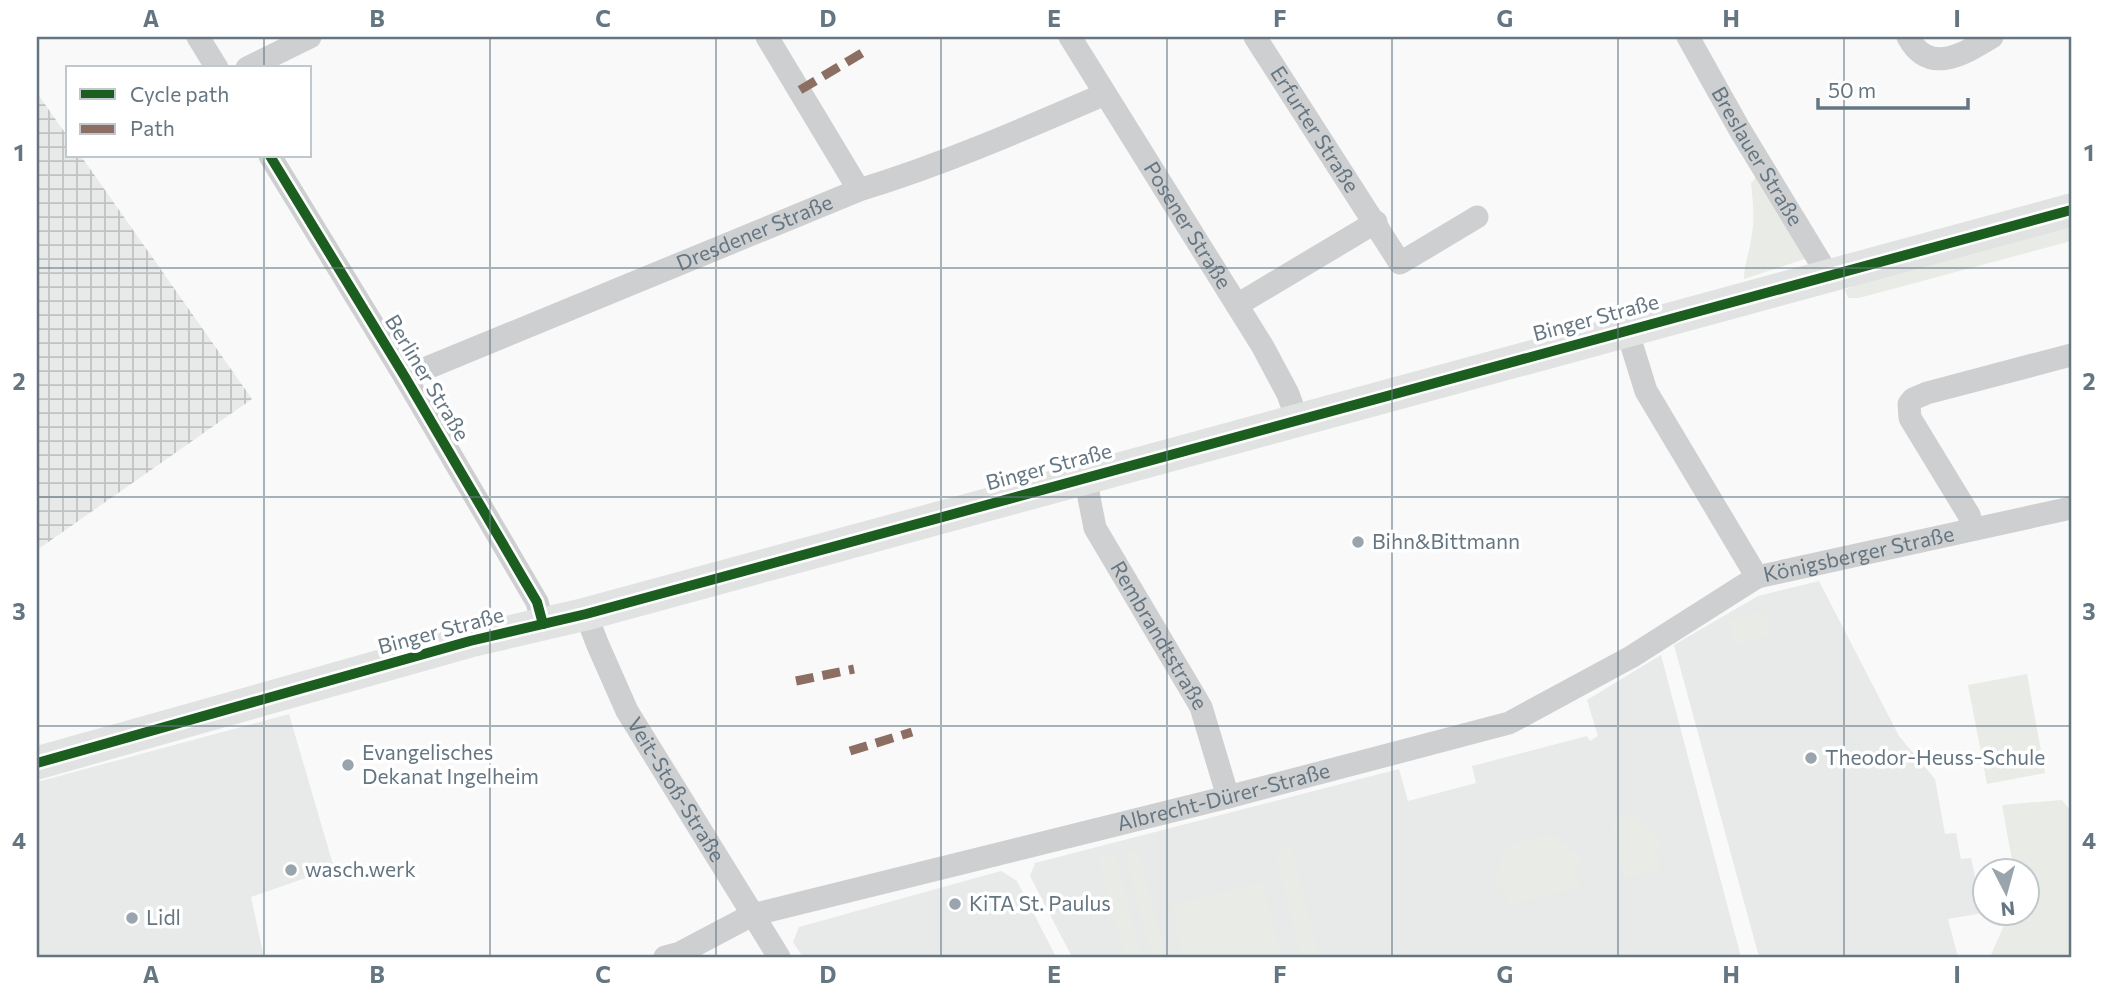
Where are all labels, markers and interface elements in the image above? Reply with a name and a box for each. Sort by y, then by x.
text: A [143,4,160,32]
text: B [369,4,385,32]
text: C [595,4,611,32]
text: D [820,4,837,32]
text: E [1047,4,1061,32]
text: F [1273,4,1287,32]
text: G [1497,4,1513,32]
text: H [1722,4,1740,32]
text: I [1953,4,1961,32]
street label: Erfurter Straße [1266,61,1365,197]
legend [66,66,312,158]
scale bar [1818,66,1968,110]
text: 50 m [1828,77,1876,102]
text: Cycle path [130,81,229,106]
street label: Breslauer Straße [1707,82,1809,230]
text: Path [130,115,175,140]
text: 1 [14,138,24,166]
text: 1 [2084,138,2094,166]
street label: Posener Straße [1140,156,1238,293]
street label: Dresdener Straße [672,188,836,275]
street label: Binger Straße [1530,288,1661,345]
street label: Berliner Straße [381,310,476,445]
text: 2 [12,367,26,395]
text: 2 [2082,367,2096,395]
street label: Binger Straße [983,437,1114,494]
street label: Königsberger Straße [1761,520,1956,586]
place label: Bihn&Bittmann [1372,528,1520,553]
marker: Bihn&Bittmann [1350,534,1366,550]
street label: Rembrandtstraße [1106,556,1214,714]
text: 3 [12,597,26,625]
text: 3 [2082,597,2096,625]
street label: Binger Straße [375,601,506,658]
street label: Veit-Stoß-Straße [623,712,731,866]
place label: Evangelisches Dekanat Ingelheim [362,739,539,788]
place label: Theodor-Heuss-Schule [1825,744,2045,769]
marker: Theodor-Heuss-Schule [1803,750,1819,766]
marker: Evangelisches Dekanat Ingelheim [340,757,356,773]
street label: Albrecht-Dürer-Straße [1114,757,1332,835]
text: 4 [12,826,26,854]
text: 4 [2082,826,2096,854]
place label: wasch.werk [305,856,416,881]
north arrow [1972,858,2042,928]
marker: wasch.werk [283,862,299,878]
place label: KiTA St. Paulus [969,890,1111,915]
marker: KiTA St. Paulus [947,896,963,912]
text: N [2000,897,2016,922]
place label: Lidl [146,904,181,929]
marker: Lidl [124,910,140,926]
text: A [143,960,160,988]
text: B [369,960,385,988]
text: C [595,960,611,988]
text: D [820,960,837,988]
text: E [1047,960,1061,988]
text: F [1273,960,1287,988]
text: G [1497,960,1513,988]
text: H [1722,960,1740,988]
text: I [1953,960,1961,988]

